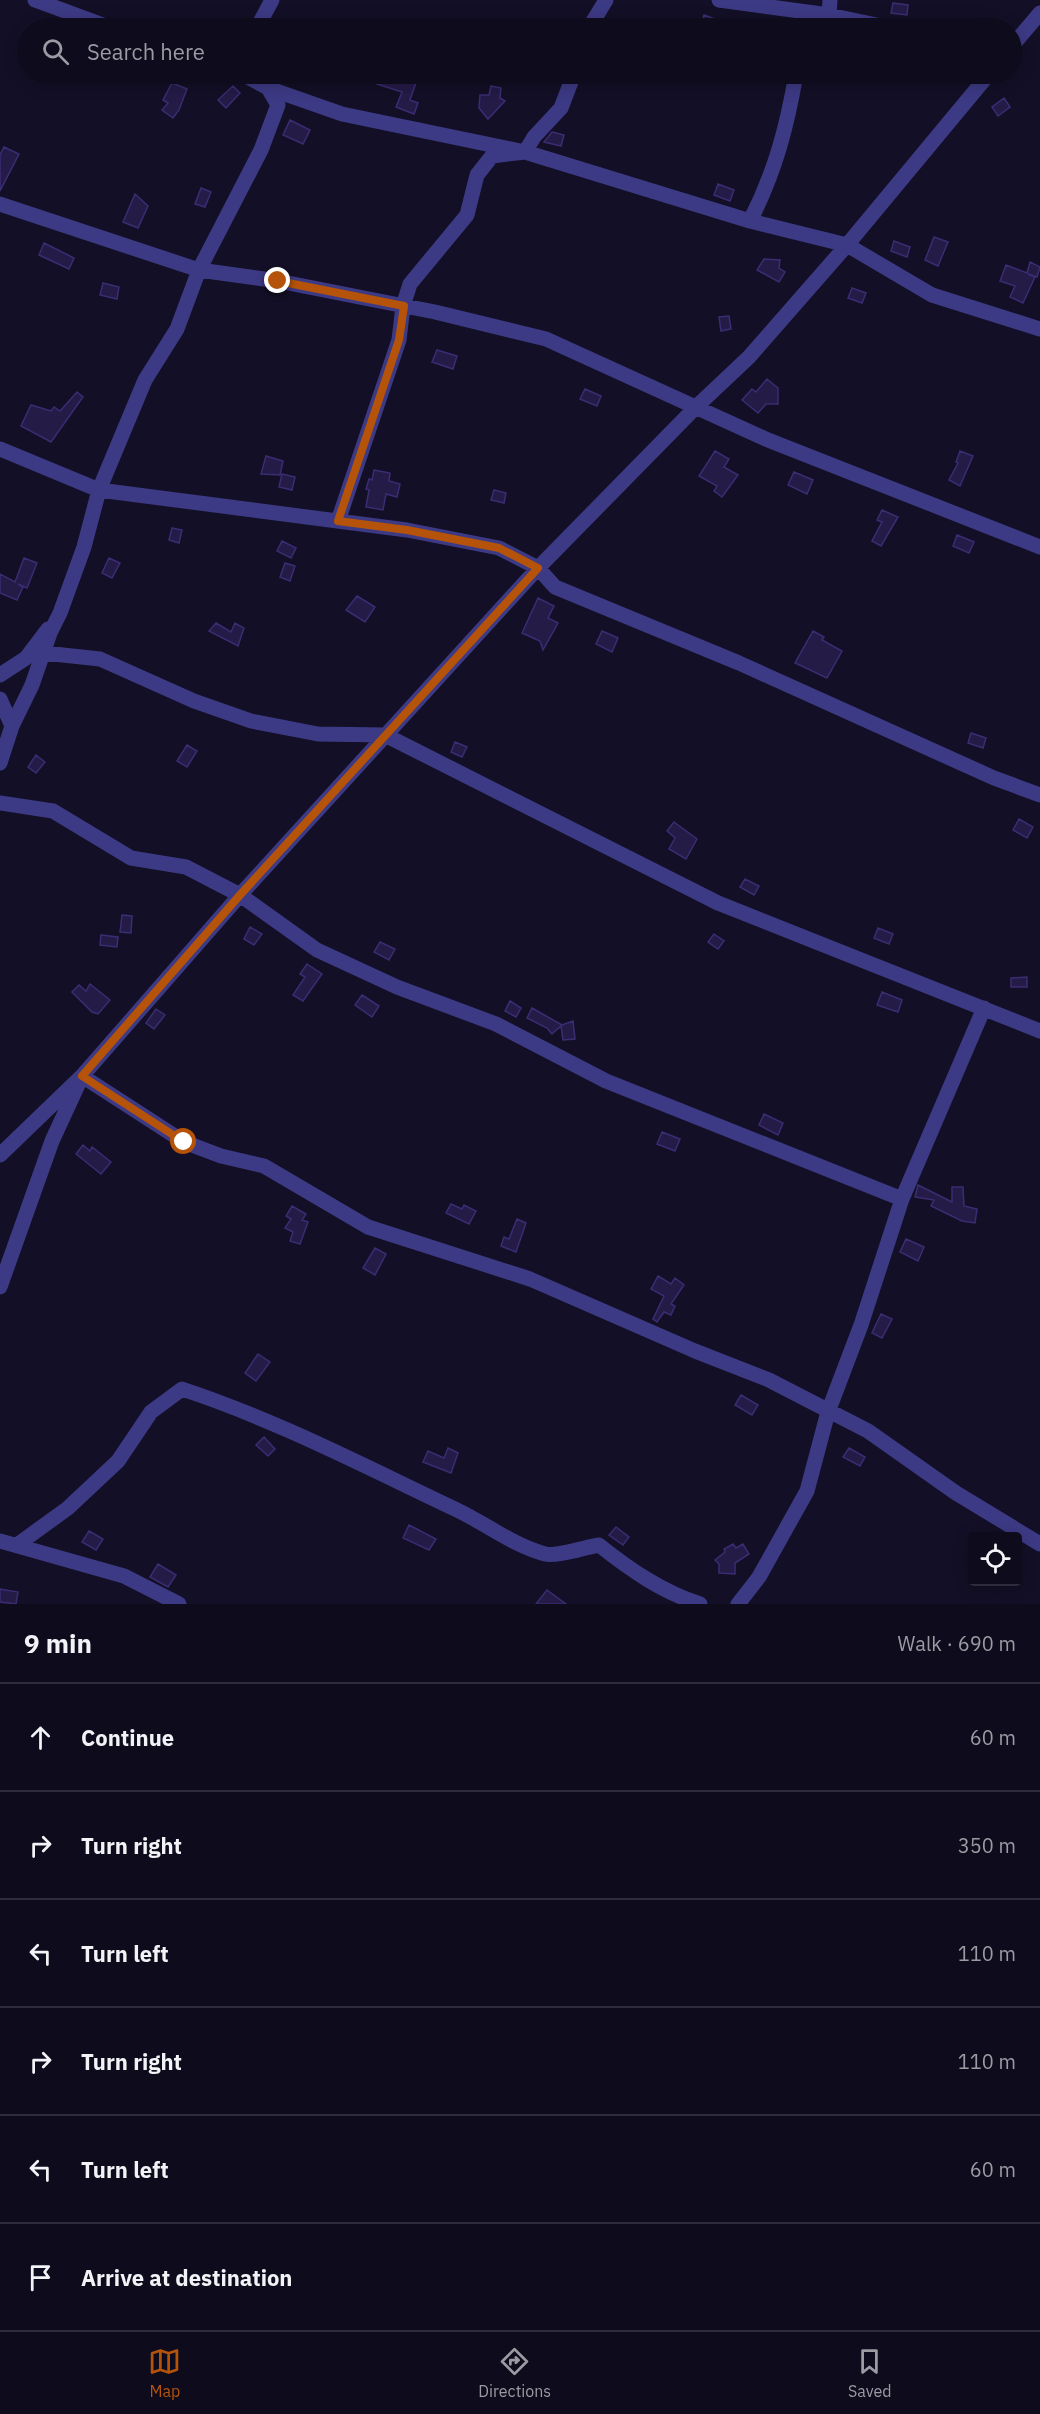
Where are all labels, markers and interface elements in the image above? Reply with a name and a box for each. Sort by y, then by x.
search box [18,18,1022,84]
icon: search [39,35,72,68]
text: Search here [87,37,205,66]
route end [264,267,290,293]
route start [170,1128,196,1154]
map controls [968,1532,1022,1586]
button: locate [968,1532,1022,1586]
text: 9 min [24,1626,92,1660]
text: Walk · 690 m [898,1630,1016,1657]
icon: ahead [24,1721,57,1754]
text: Continue [81,1723,174,1752]
text: 60 m [970,1724,1016,1751]
icon: right [24,1829,57,1862]
text: Turn right [81,1831,182,1860]
text: 350 m [958,1832,1016,1859]
icon: left [24,1937,57,1970]
text: Turn left [81,1939,169,1968]
text: 110 m [958,1940,1016,1967]
icon: right [24,2045,57,2078]
text: Turn right [81,2047,182,2076]
text: 110 m [958,2048,1016,2075]
icon: left [24,2153,57,2186]
text: Turn left [81,2155,169,2184]
text: 60 m [970,2156,1016,2183]
icon: arrive [24,2261,57,2294]
text: Arrive at destination [81,2263,292,2292]
tab: Map [148,2345,181,2401]
tab: Directions [478,2345,551,2401]
tab: Saved [848,2345,892,2401]

